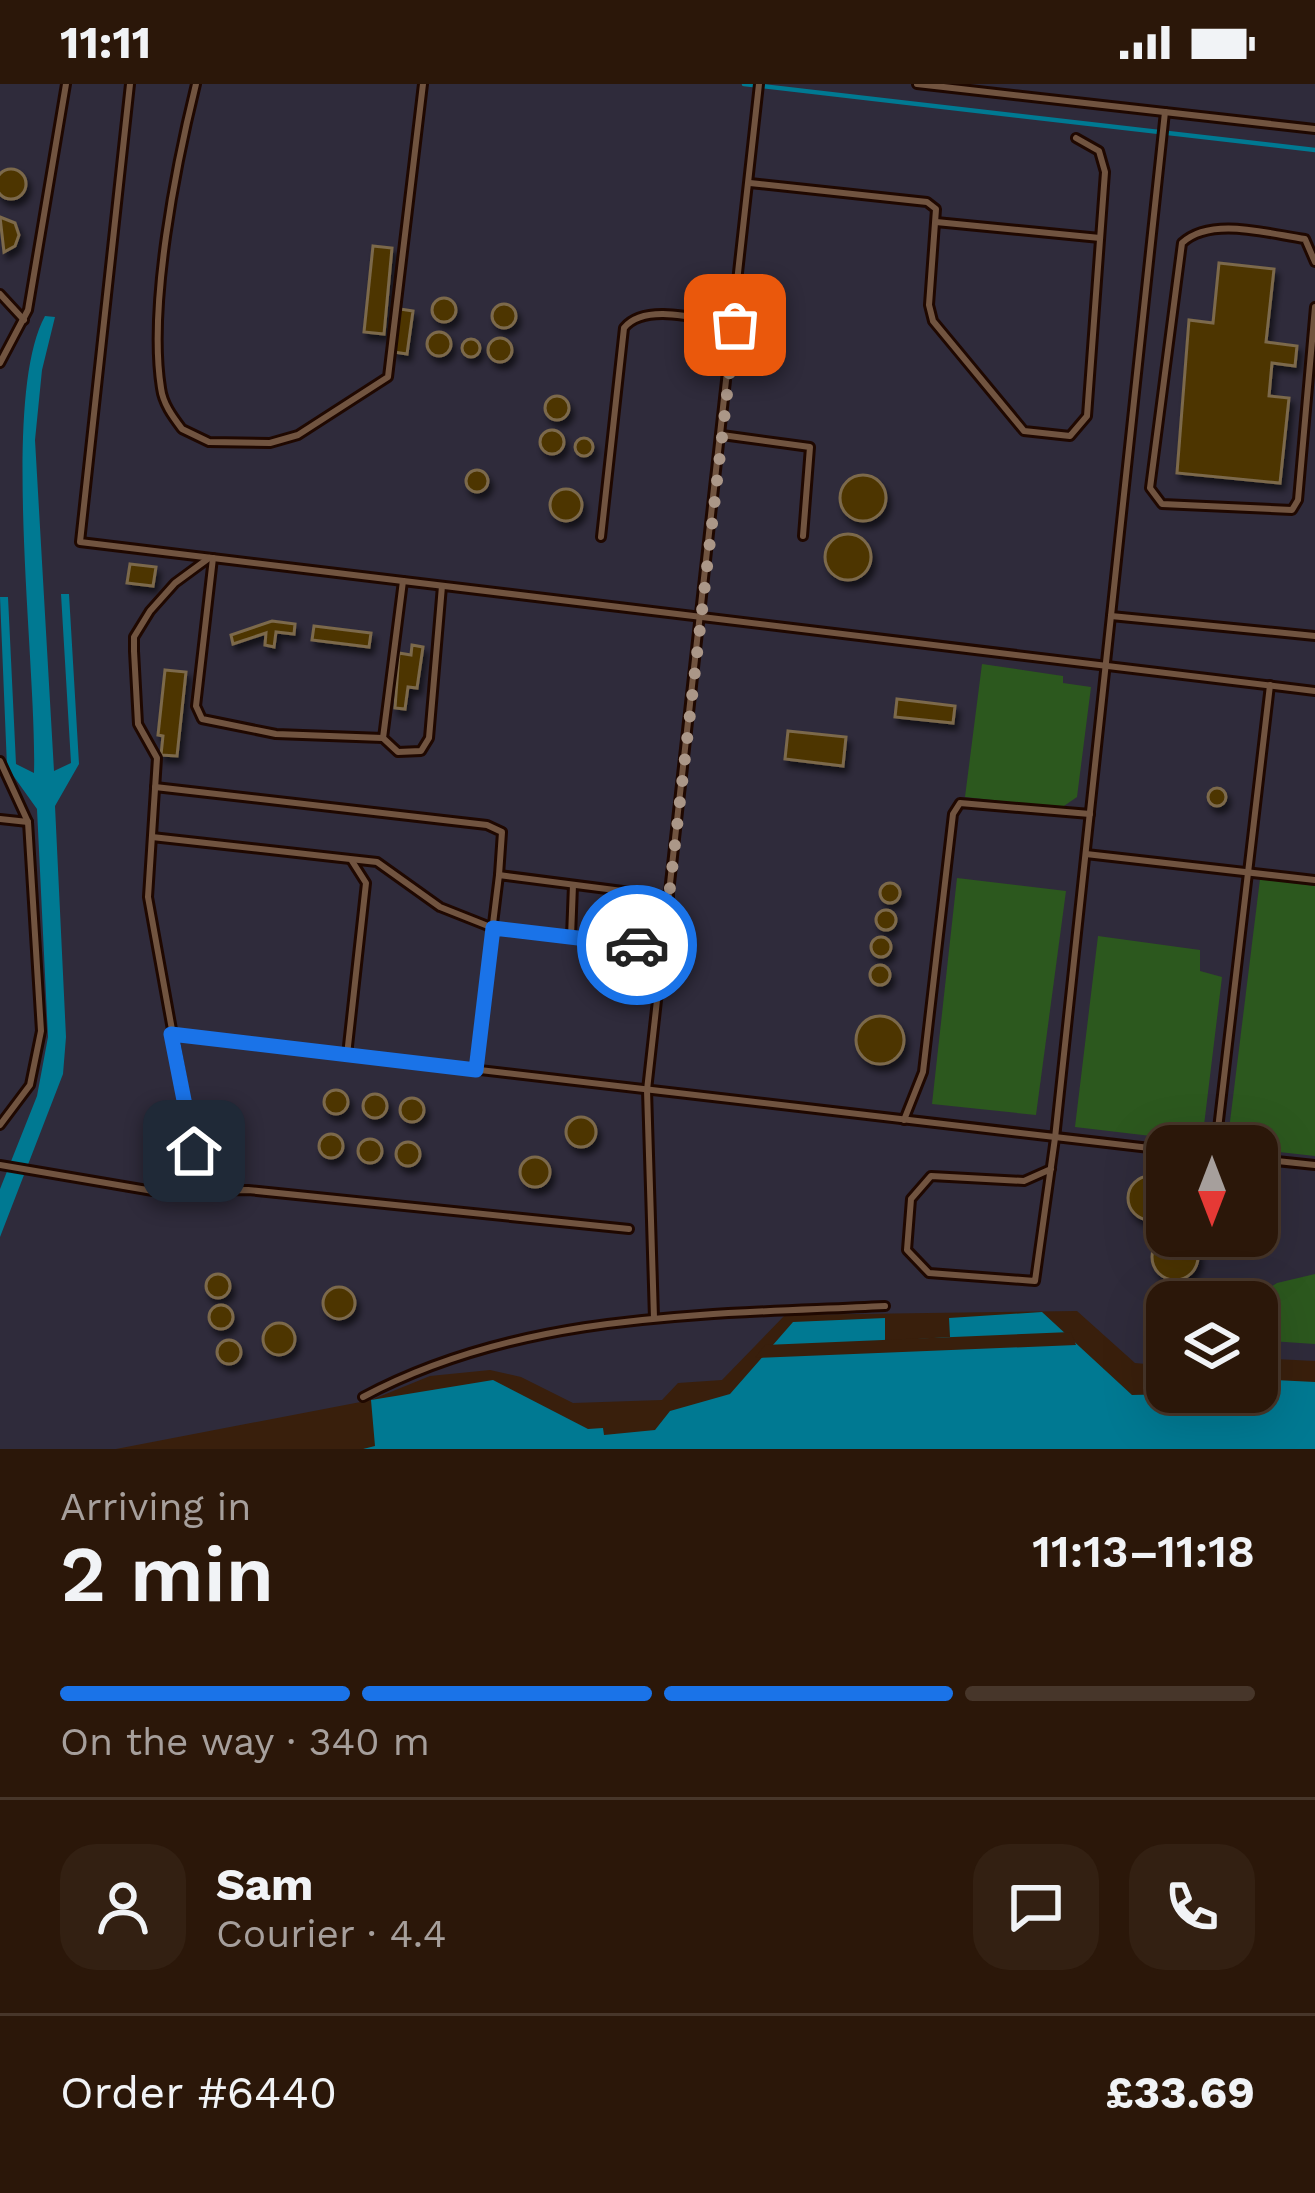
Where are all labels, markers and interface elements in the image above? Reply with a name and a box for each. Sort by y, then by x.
text: 11:11 [60,16,151,69]
pin [684,274,786,376]
icon: bag [702,292,768,358]
courier [577,885,697,1005]
icon: car [604,912,670,978]
pin [143,1100,245,1202]
icon: home [161,1118,227,1184]
north arrow [1146,1125,1278,1257]
map controls [1146,1125,1278,1413]
button: layers [1146,1281,1278,1413]
text: Arriving in [60,1484,251,1529]
text: 11:13–11:18 [1032,1525,1255,1578]
text: 2 min [60,1528,274,1620]
text: On the way · 340 m [60,1719,430,1764]
button: person [60,1844,186,1970]
button: chat [973,1844,1099,1970]
button: phone [1129,1844,1255,1970]
text: Sam [216,1858,313,1911]
text: Courier · 4.4 [216,1911,447,1956]
text: Order #6440 [60,2066,337,2119]
text: £33.69 [1105,2066,1255,2119]

